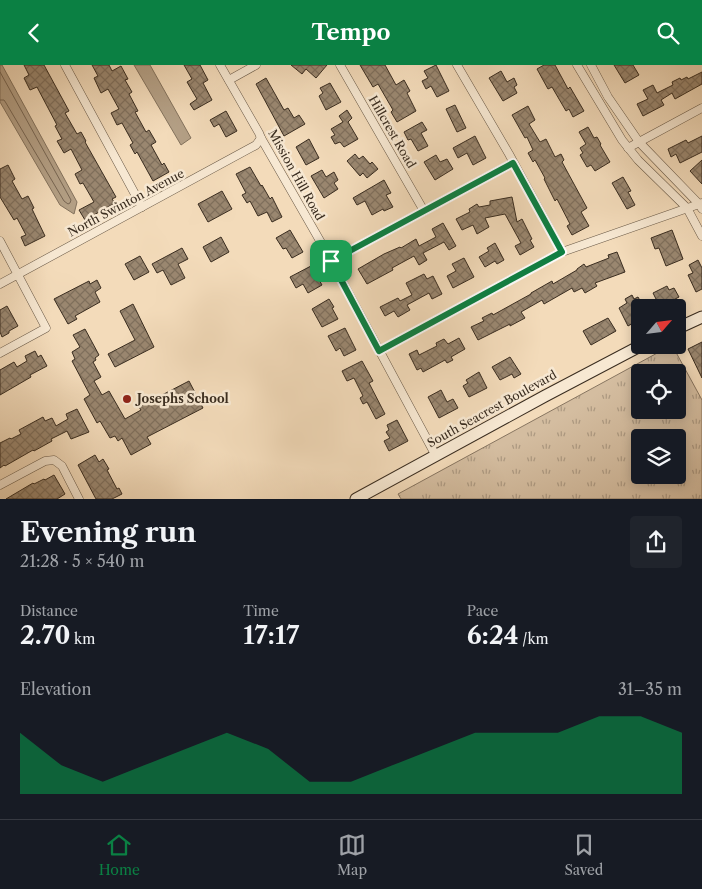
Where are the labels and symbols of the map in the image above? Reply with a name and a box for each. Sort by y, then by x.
street label: Hillcrest Road [366,93,420,171]
street label: Mission Hill Road [265,127,328,224]
street label: North Swinton Avenue [65,165,187,240]
pin [310,240,352,282]
north arrow [631,299,686,354]
street label: South Seacrest Boulevard [424,366,560,450]
place label: Josephs School [135,391,229,406]
marker: Josephs School [121,393,133,405]

